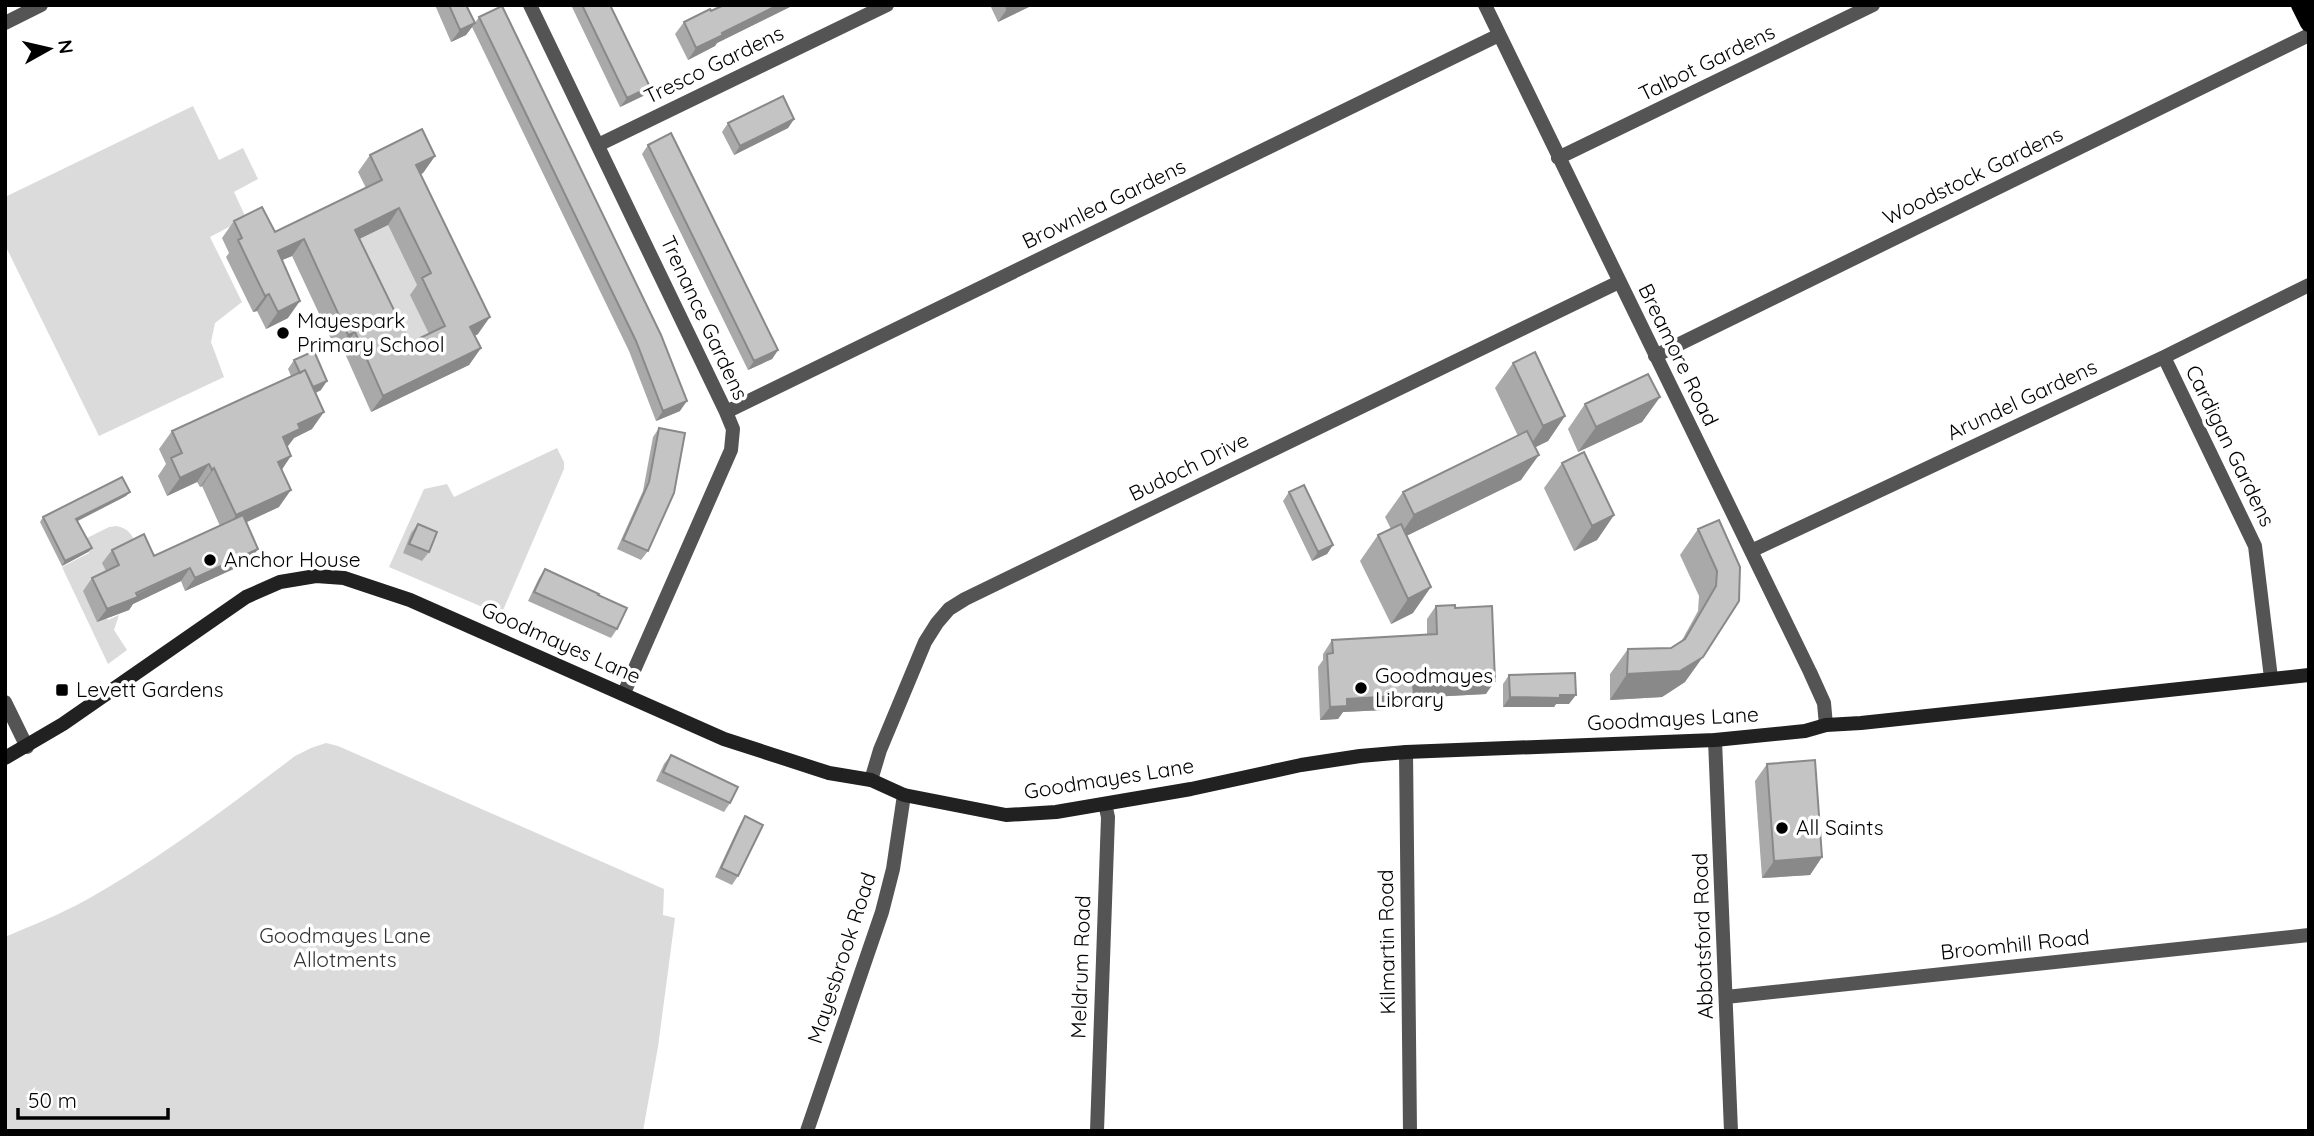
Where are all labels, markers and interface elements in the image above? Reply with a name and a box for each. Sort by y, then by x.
north arrow [14,14,84,84]
street label: Talbot Gardens [1634,18,1779,106]
street label: Tresco Gardens [640,19,788,109]
text: N [53,38,79,55]
street label: Woodstock Gardens [1878,120,2067,230]
street label: Brownlea Gardens [1018,152,1190,254]
street label: Trenance Gardens [655,231,754,404]
street label: Breamore Road [1633,279,1725,430]
place label: Mayespark Primary School [297,307,445,357]
marker: Mayespark Primary School [275,325,291,341]
street label: Arundel Gardens [1942,353,2101,445]
street label: Cardigan Gardens [2180,360,2281,531]
street label: Budoch Drive [1124,426,1253,506]
place label: Anchor House [224,546,361,572]
marker: Anchor House [202,552,218,568]
street label: Goodmayes Lane [478,595,645,689]
place label: Goodmayes Library [1375,662,1493,712]
place label: Levett Gardens [76,676,224,702]
marker: Goodmayes Library [1353,680,1369,696]
marker: Levett Gardens [54,682,70,698]
street label: Goodmayes Lane [1587,701,1759,735]
street label: Goodmayes Lane [1022,752,1196,804]
place label: All Saints [1796,814,1884,840]
marker: All Saints [1774,820,1790,836]
street label: Abbotsford Road [1686,852,1718,1020]
street label: Mayesbrook Road [801,869,881,1047]
street label: Kilmartin Road [1372,869,1400,1015]
street label: Meldrum Road [1065,895,1095,1039]
park label: Goodmayes Lane Allotments [259,922,431,972]
street label: Broomhill Road [1939,923,2091,965]
scale bar [18,1076,168,1120]
text: 50 m [28,1087,77,1113]

